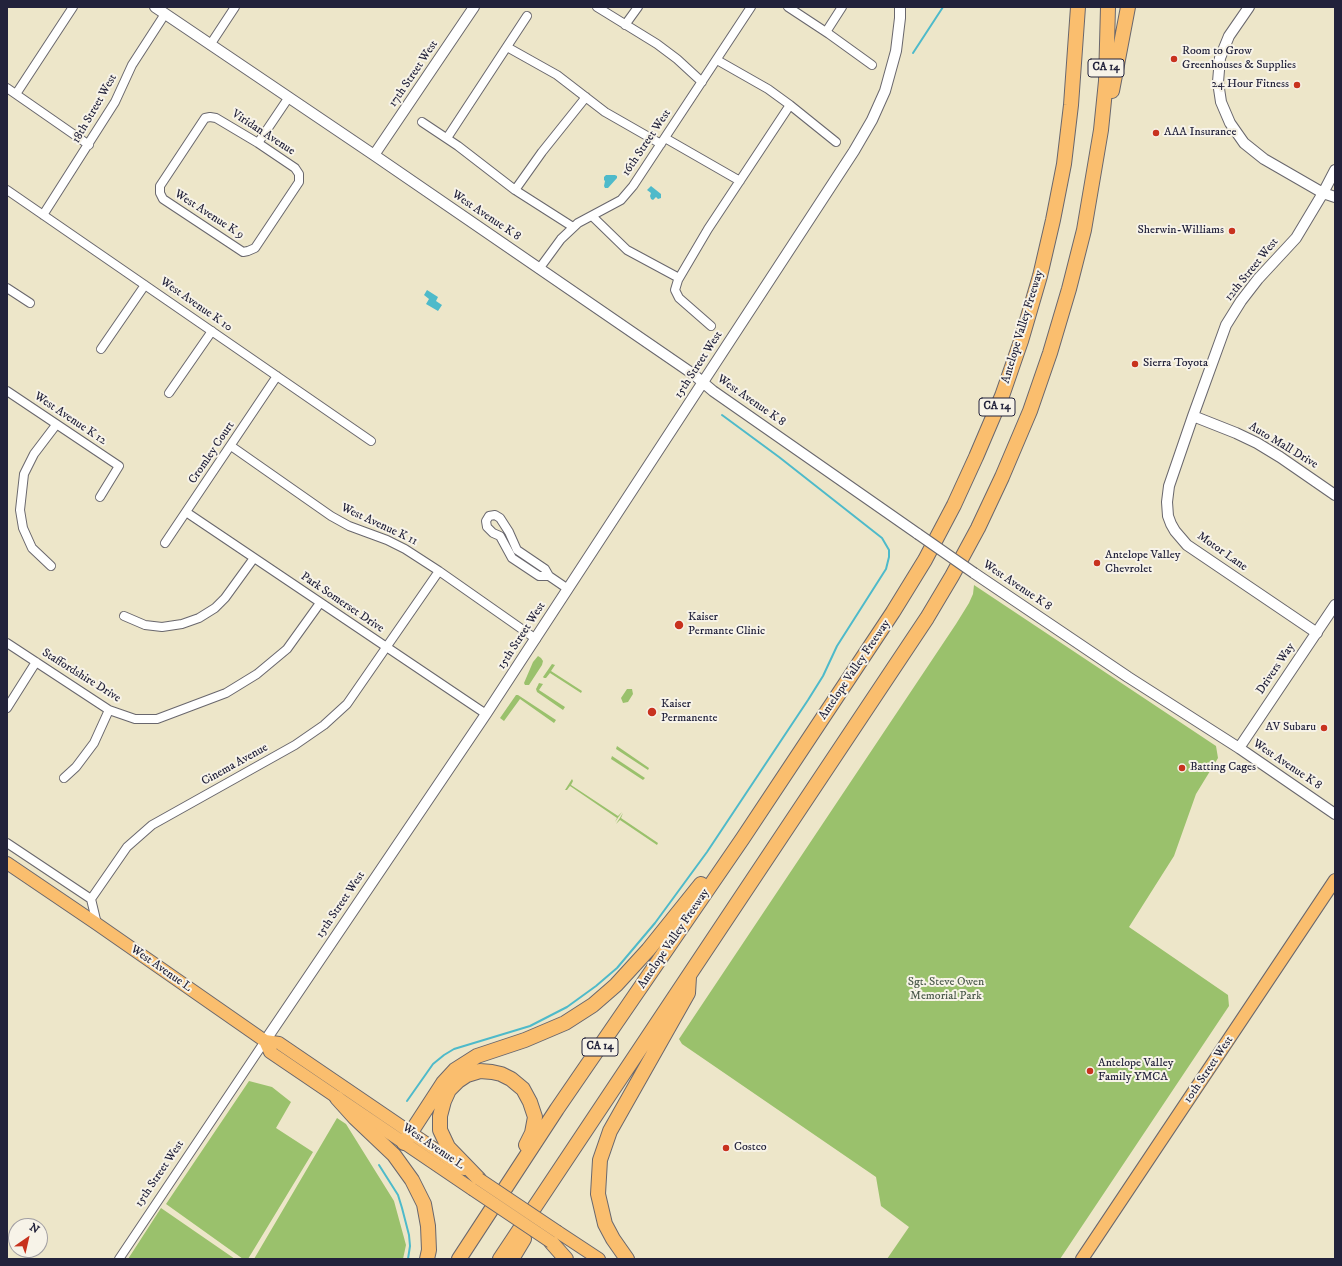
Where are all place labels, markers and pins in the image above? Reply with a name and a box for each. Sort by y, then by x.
place label: Room to Grow Greenhouses & Supplies [1182,45,1296,73]
marker: Room to Grow Greenhouses & Supplies [1169,54,1179,64]
place label: 24 Hour Fitness [1212,78,1289,92]
marker: 24 Hour Fitness [1292,80,1302,90]
place label: AAA Insurance [1164,126,1236,140]
marker: AAA Insurance [1151,128,1161,138]
place label: Sherwin-Williams [1138,224,1224,238]
marker: Sherwin-Williams [1227,226,1237,236]
place label: Sierra Toyota [1143,357,1208,371]
marker: Sierra Toyota [1130,359,1140,369]
place label: Antelope Valley Chevrolet [1105,549,1180,577]
marker: Antelope Valley Chevrolet [1092,558,1102,568]
place label: Kaiser Permante Clinic [688,611,765,639]
marker: Kaiser Permante Clinic [673,619,685,631]
place label: Kaiser Permanente [661,698,718,726]
marker: Kaiser Permanente [646,706,658,718]
place label: AV Subaru [1265,721,1316,735]
marker: AV Subaru [1319,723,1329,733]
place label: Batting Cages [1190,761,1256,775]
marker: Batting Cages [1177,763,1187,773]
place label: Antelope Valley Family YMCA [1098,1057,1173,1085]
marker: Antelope Valley Family YMCA [1085,1066,1095,1076]
place label: Costco [734,1141,767,1155]
marker: Costco [721,1143,731,1153]

